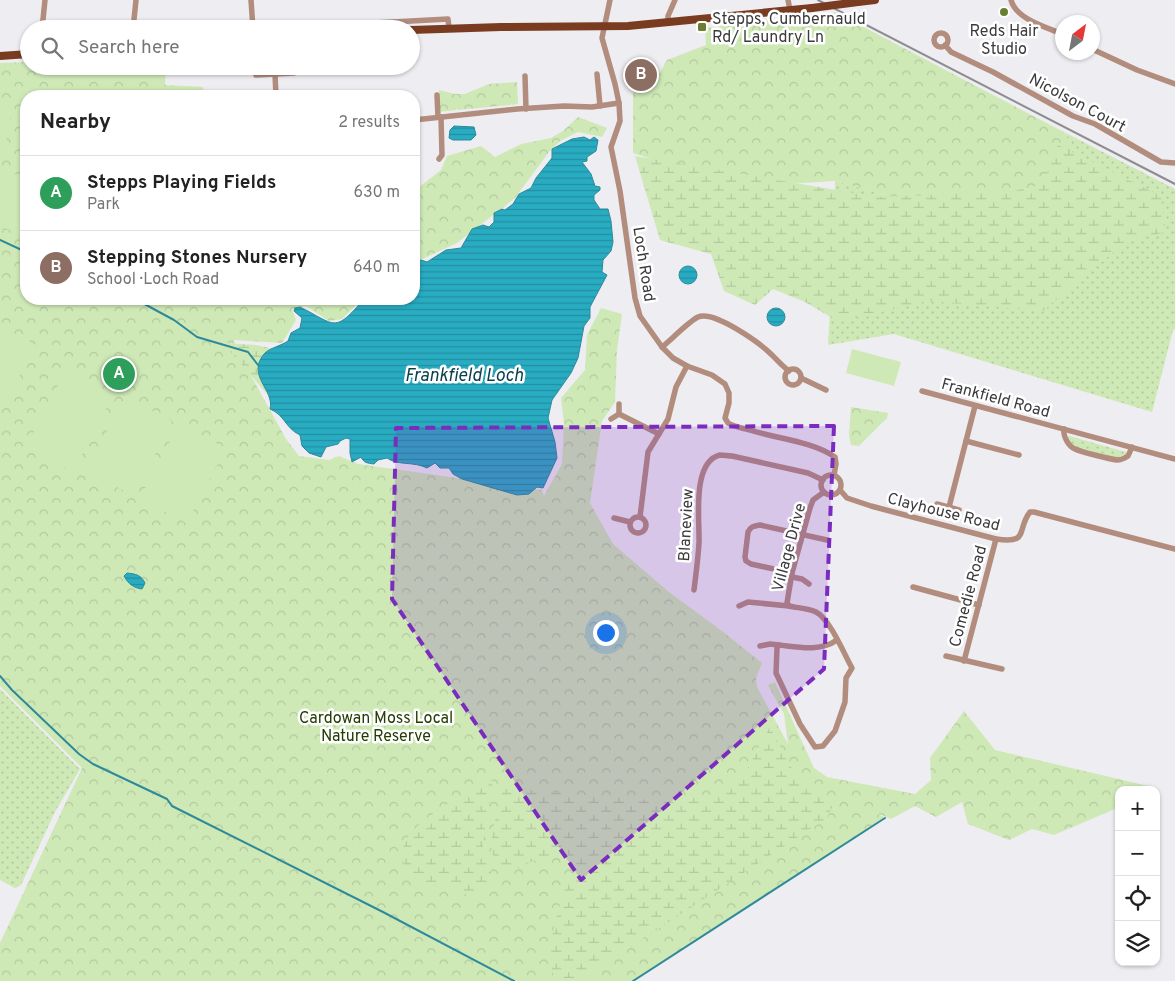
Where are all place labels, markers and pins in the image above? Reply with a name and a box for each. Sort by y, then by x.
marker: Reds Hair Studio [998,6,1010,18]
place label: Stepps, Cumbernauld Rd/ Laundry Ln [712,10,866,48]
marker: Stepps, Cumbernauld Rd/ Laundry Ln [696,21,708,33]
place label: Reds Hair Studio [970,22,1038,60]
pin: B [625,56,657,94]
pin: A [103,355,135,393]

